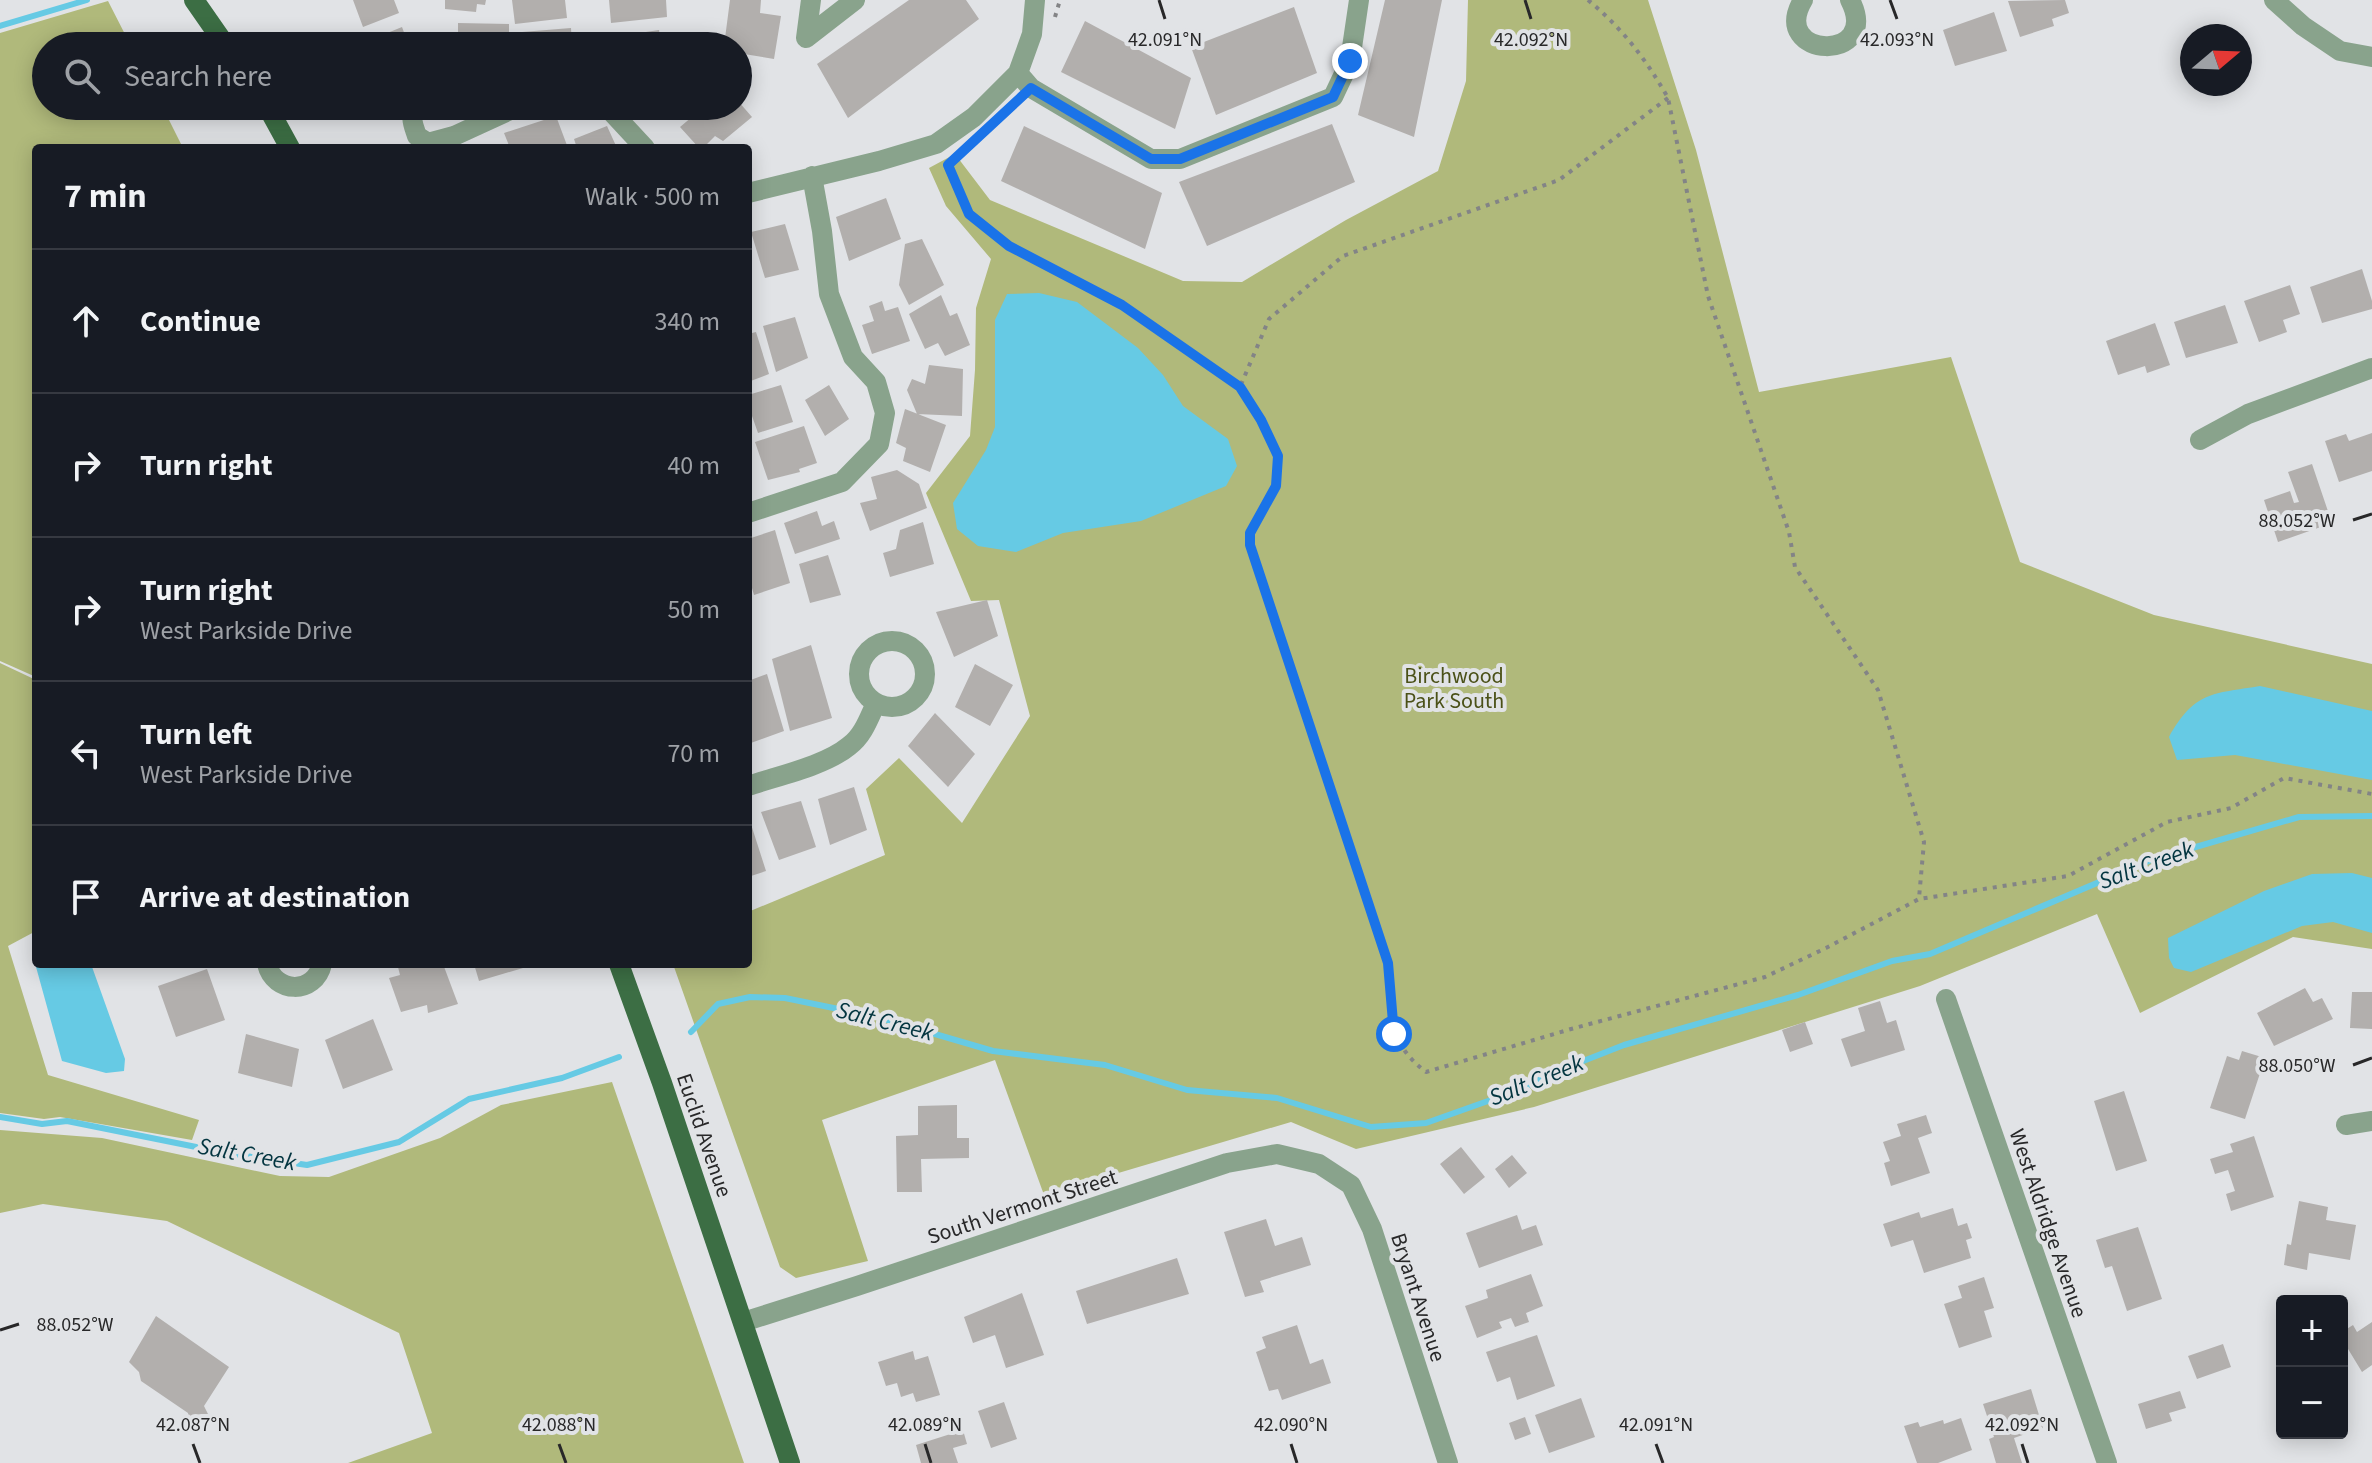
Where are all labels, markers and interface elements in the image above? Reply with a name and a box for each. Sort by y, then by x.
north arrow [2180,24,2252,96]
text: 42.091°N [1128,26,1202,54]
text: 42.092°N [1494,26,1568,54]
text: 42.093°N [1860,26,1934,54]
search box [32,32,752,120]
route end [1332,43,1368,79]
icon: search [60,54,104,98]
text: Search here [124,55,272,98]
text: 7 min [64,172,147,221]
text: Walk · 500 m [585,178,720,215]
icon: ahead [64,299,108,343]
text: Continue [140,300,261,343]
text: 340 m [654,303,720,340]
icon: right [64,443,108,487]
text: Turn right [140,444,272,487]
text: 40 m [667,447,720,484]
text: 88.052°W [2258,507,2336,535]
text: Turn right [140,569,272,612]
icon: right [64,587,108,631]
text: 50 m [667,591,720,628]
text: West Parkside Drive [140,612,352,649]
park label: Birchwood Park South [1404,660,1504,717]
text: Turn left [140,713,252,756]
icon: left [64,731,108,775]
text: 70 m [667,735,720,772]
text: West Parkside Drive [140,756,352,793]
water label: Salt Creek [2094,832,2199,899]
icon: arrive [64,875,108,919]
text: Arrive at destination [140,876,410,919]
water label: Salt Creek [833,993,938,1051]
route start [1376,1016,1412,1052]
water label: Salt Creek [1484,1045,1589,1115]
text: 88.050°W [2258,1052,2336,1080]
street label: Euclid Avenue [668,1069,740,1202]
street label: West Aldridge Avenue [2001,1125,2095,1322]
water label: Salt Creek [195,1129,299,1180]
street label: South Vermont Street [923,1161,1122,1253]
street label: Bryant Avenue [1382,1229,1454,1366]
map controls [2276,1295,2348,1439]
button: + [2276,1295,2348,1367]
text: 88.052°W [36,1311,114,1339]
button: − [2276,1367,2348,1439]
text: 42.087°N [156,1411,230,1439]
text: 42.088°N [522,1411,596,1439]
text: 42.089°N [888,1411,962,1439]
text: 42.090°N [1254,1411,1328,1439]
text: 42.091°N [1619,1411,1693,1439]
text: 42.092°N [1985,1411,2059,1439]

